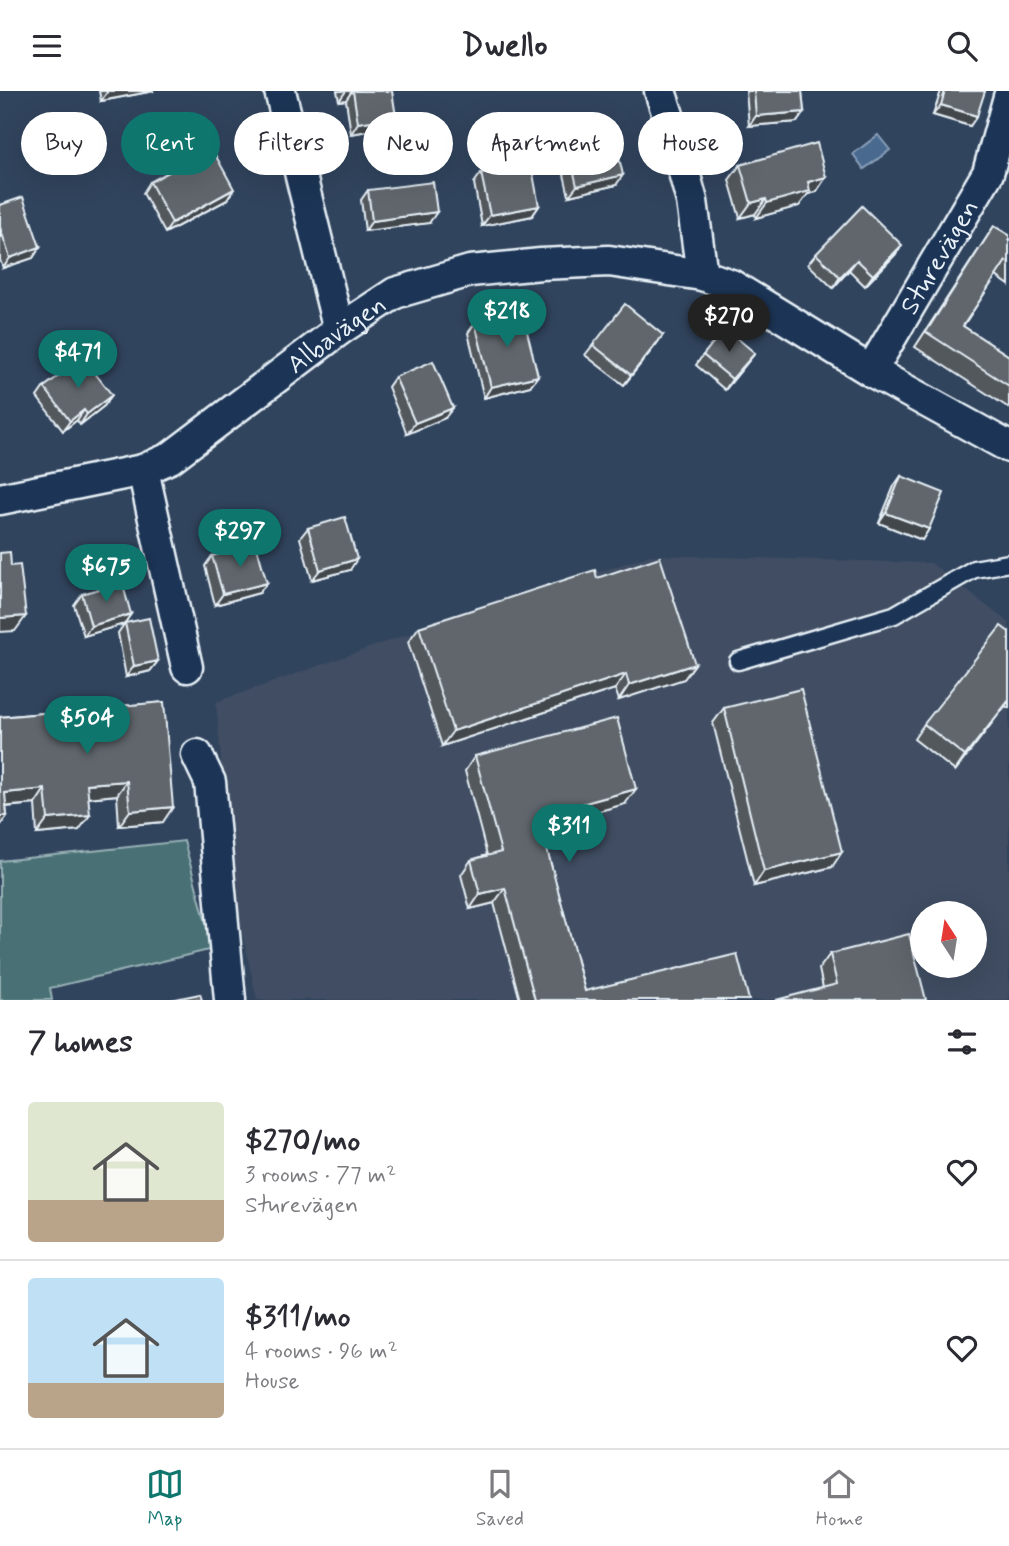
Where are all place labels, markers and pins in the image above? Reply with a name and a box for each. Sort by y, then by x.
pin: $218 [466,289,548,349]
pin: $270 [688,295,770,354]
pin: $471 [37,331,119,390]
pin: $297 [199,510,281,569]
pin: $675 [65,545,147,604]
pin: $504 [46,697,128,756]
pin: $311 [528,805,610,864]

